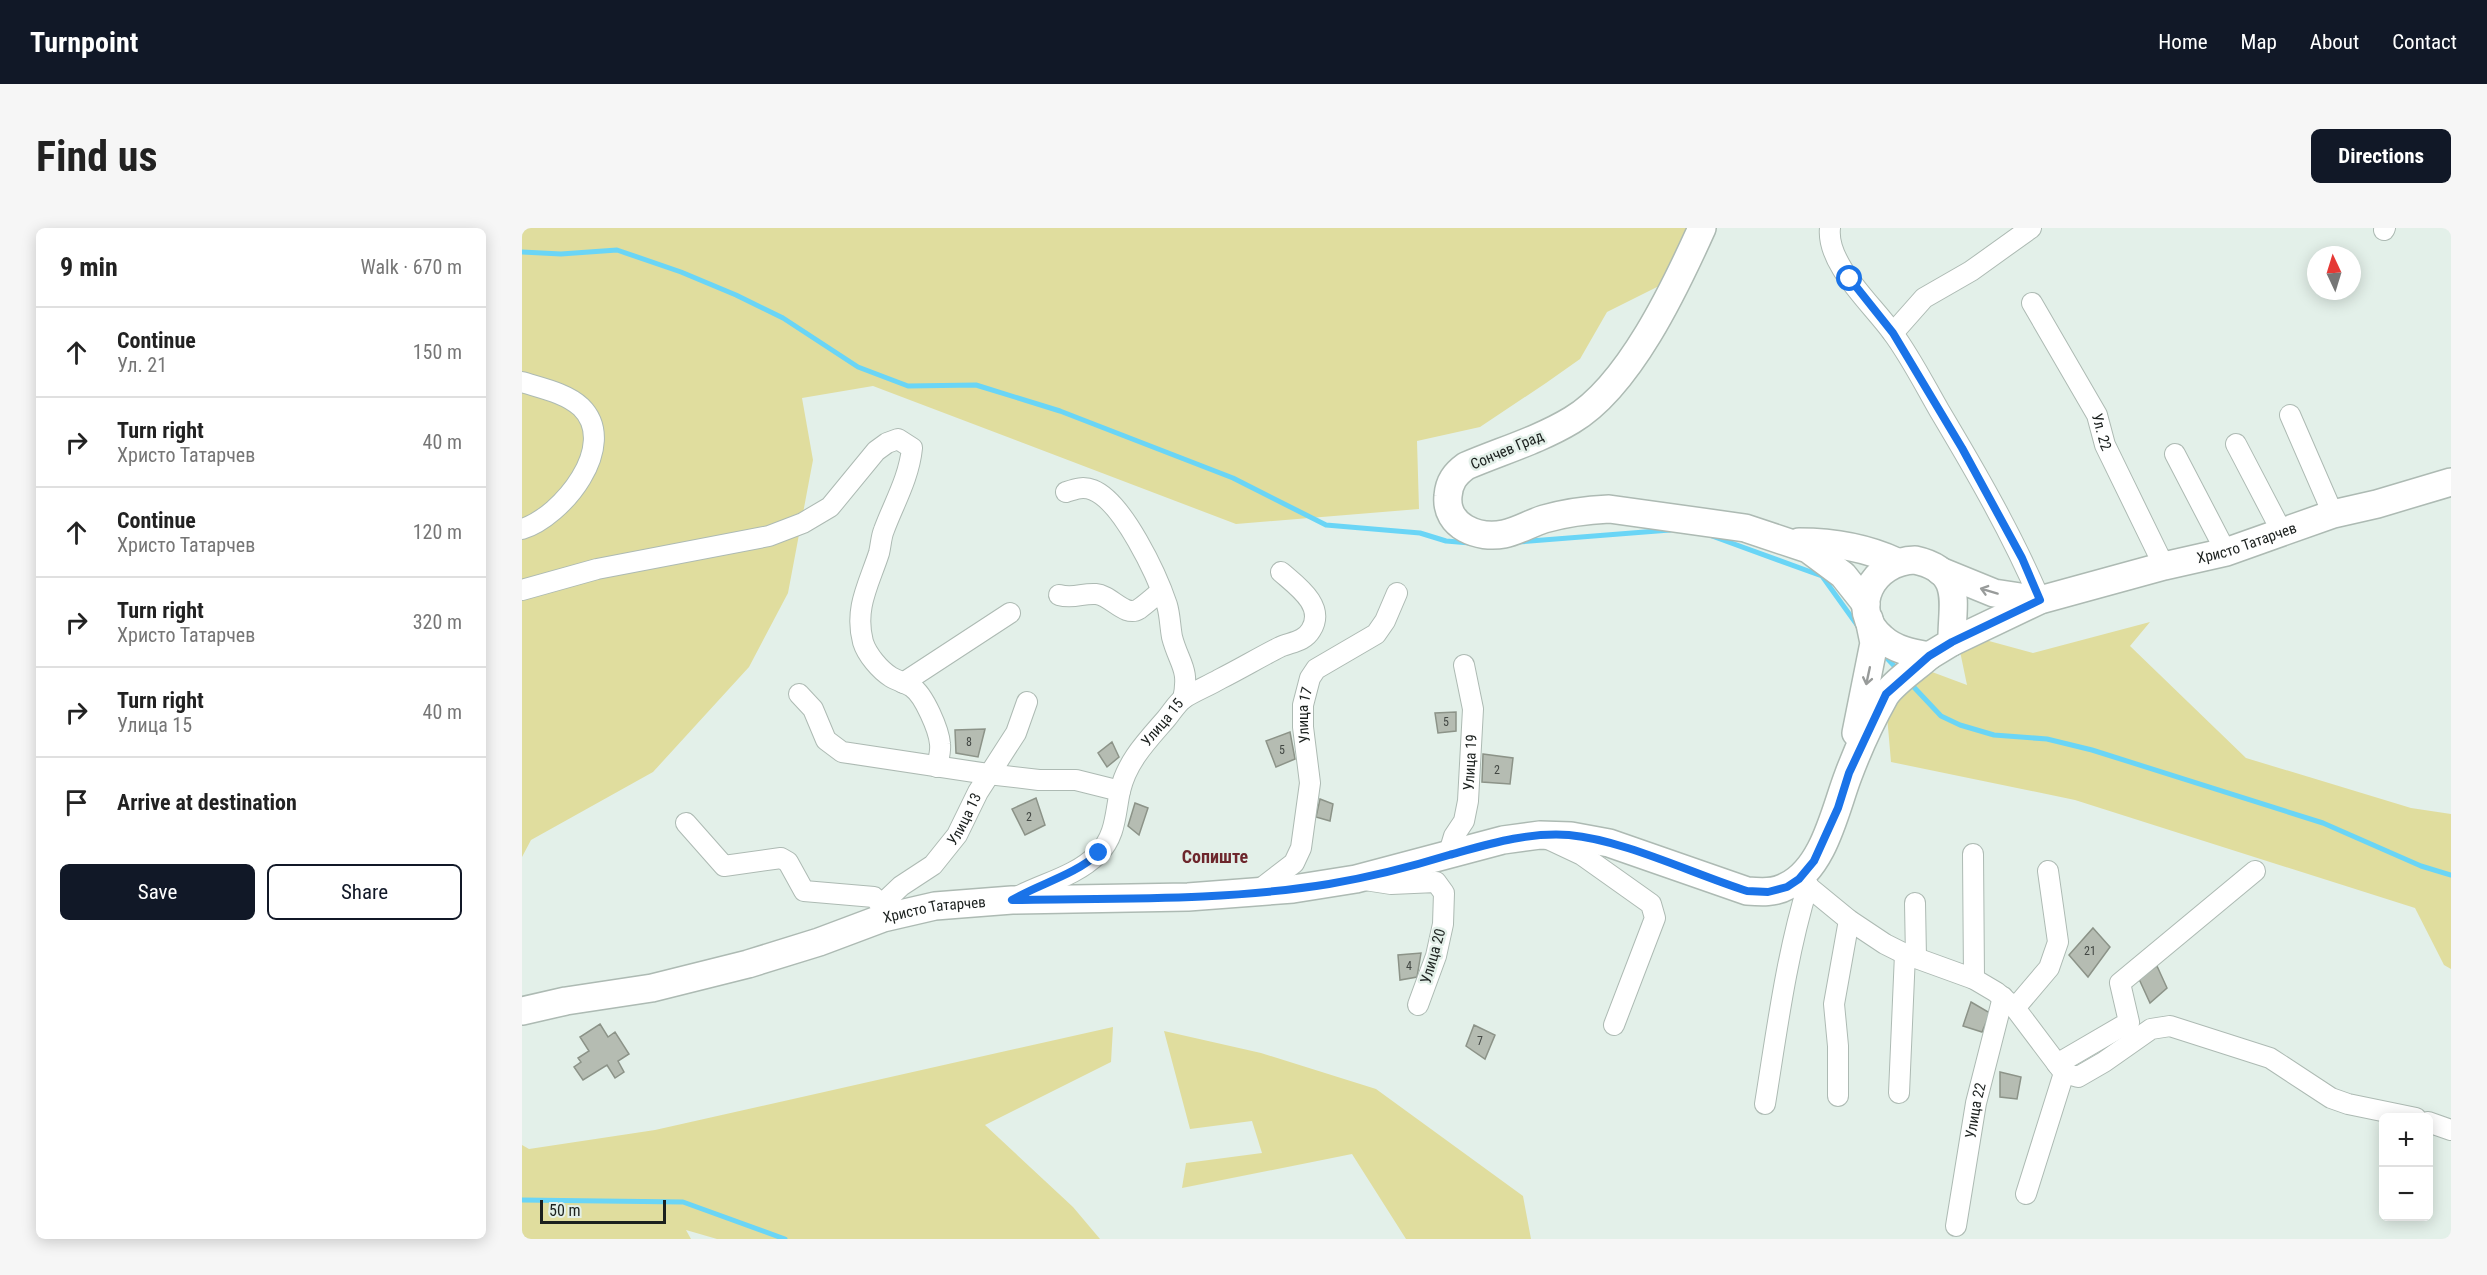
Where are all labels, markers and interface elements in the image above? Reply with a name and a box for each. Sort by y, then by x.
text: Turnpoint [30,26,138,59]
text: Home [2158,30,2208,54]
text: Map [2241,30,2277,54]
text: About [2310,30,2359,54]
text: Contact [2392,30,2457,54]
button: Directions [2311,129,2451,183]
text: Find us [36,132,157,181]
north arrow [2307,246,2361,300]
text: 9 min [60,252,118,282]
text: Walk · 670 m [361,255,462,279]
route start [1836,265,1862,291]
text: Continue [117,328,196,353]
icon: ahead [60,336,93,369]
text: 150 m [413,340,462,364]
text: Ул. 21 [117,353,167,377]
street label: Ул. 22 [2088,411,2115,454]
text: Turn right [117,418,204,443]
icon: right [60,426,93,459]
street label: Сончев Град [1468,427,1546,473]
text: 40 m [423,430,462,454]
text: Христо Татарчев [117,443,255,467]
text: Continue [117,508,196,533]
icon: ahead [60,516,93,549]
street label: Христо Татарчев [2195,519,2299,567]
text: 120 m [413,520,462,544]
text: Христо Татарчев [117,533,255,557]
one-way arrow [1980,585,1999,596]
text: Turn right [117,598,204,623]
icon: right [60,606,93,639]
text: 320 m [413,610,462,634]
text: Христо Татарчев [117,623,255,647]
one-way arrow [1862,666,1873,686]
street label: Улица 17 [1294,685,1316,744]
text: Turn right [117,688,204,713]
street label: Улица 15 [1138,695,1187,750]
icon: right [60,696,93,729]
text: 40 m [423,700,462,724]
text: Улица 15 [117,713,192,737]
house number: 5 [1443,715,1449,729]
street label: Улица 19 [1460,734,1481,791]
house number: 8 [966,735,972,749]
house number: 5 [1279,743,1285,757]
house number: 2 [1494,763,1500,777]
icon: arrive [60,786,93,819]
text: Arrive at destination [117,790,297,815]
street label: Улица 13 [943,790,985,849]
house number: 2 [1026,810,1032,824]
route end [1085,839,1111,865]
district label: Сопиште [1182,846,1249,867]
button: Save [60,864,255,920]
button: Share [267,864,462,920]
street label: Христо Татарчев [881,893,986,927]
street label: Улица 20 [1417,926,1449,986]
house number: 21 [2084,944,2096,958]
house number: 4 [1406,959,1412,973]
house number: 7 [1477,1034,1483,1048]
street label: Улица 22 [1961,1081,1990,1140]
map controls [2379,1113,2433,1221]
button: + [2379,1113,2433,1167]
button: − [2379,1167,2433,1221]
scale bar [540,1197,666,1224]
text: 50 m [549,1201,581,1220]

